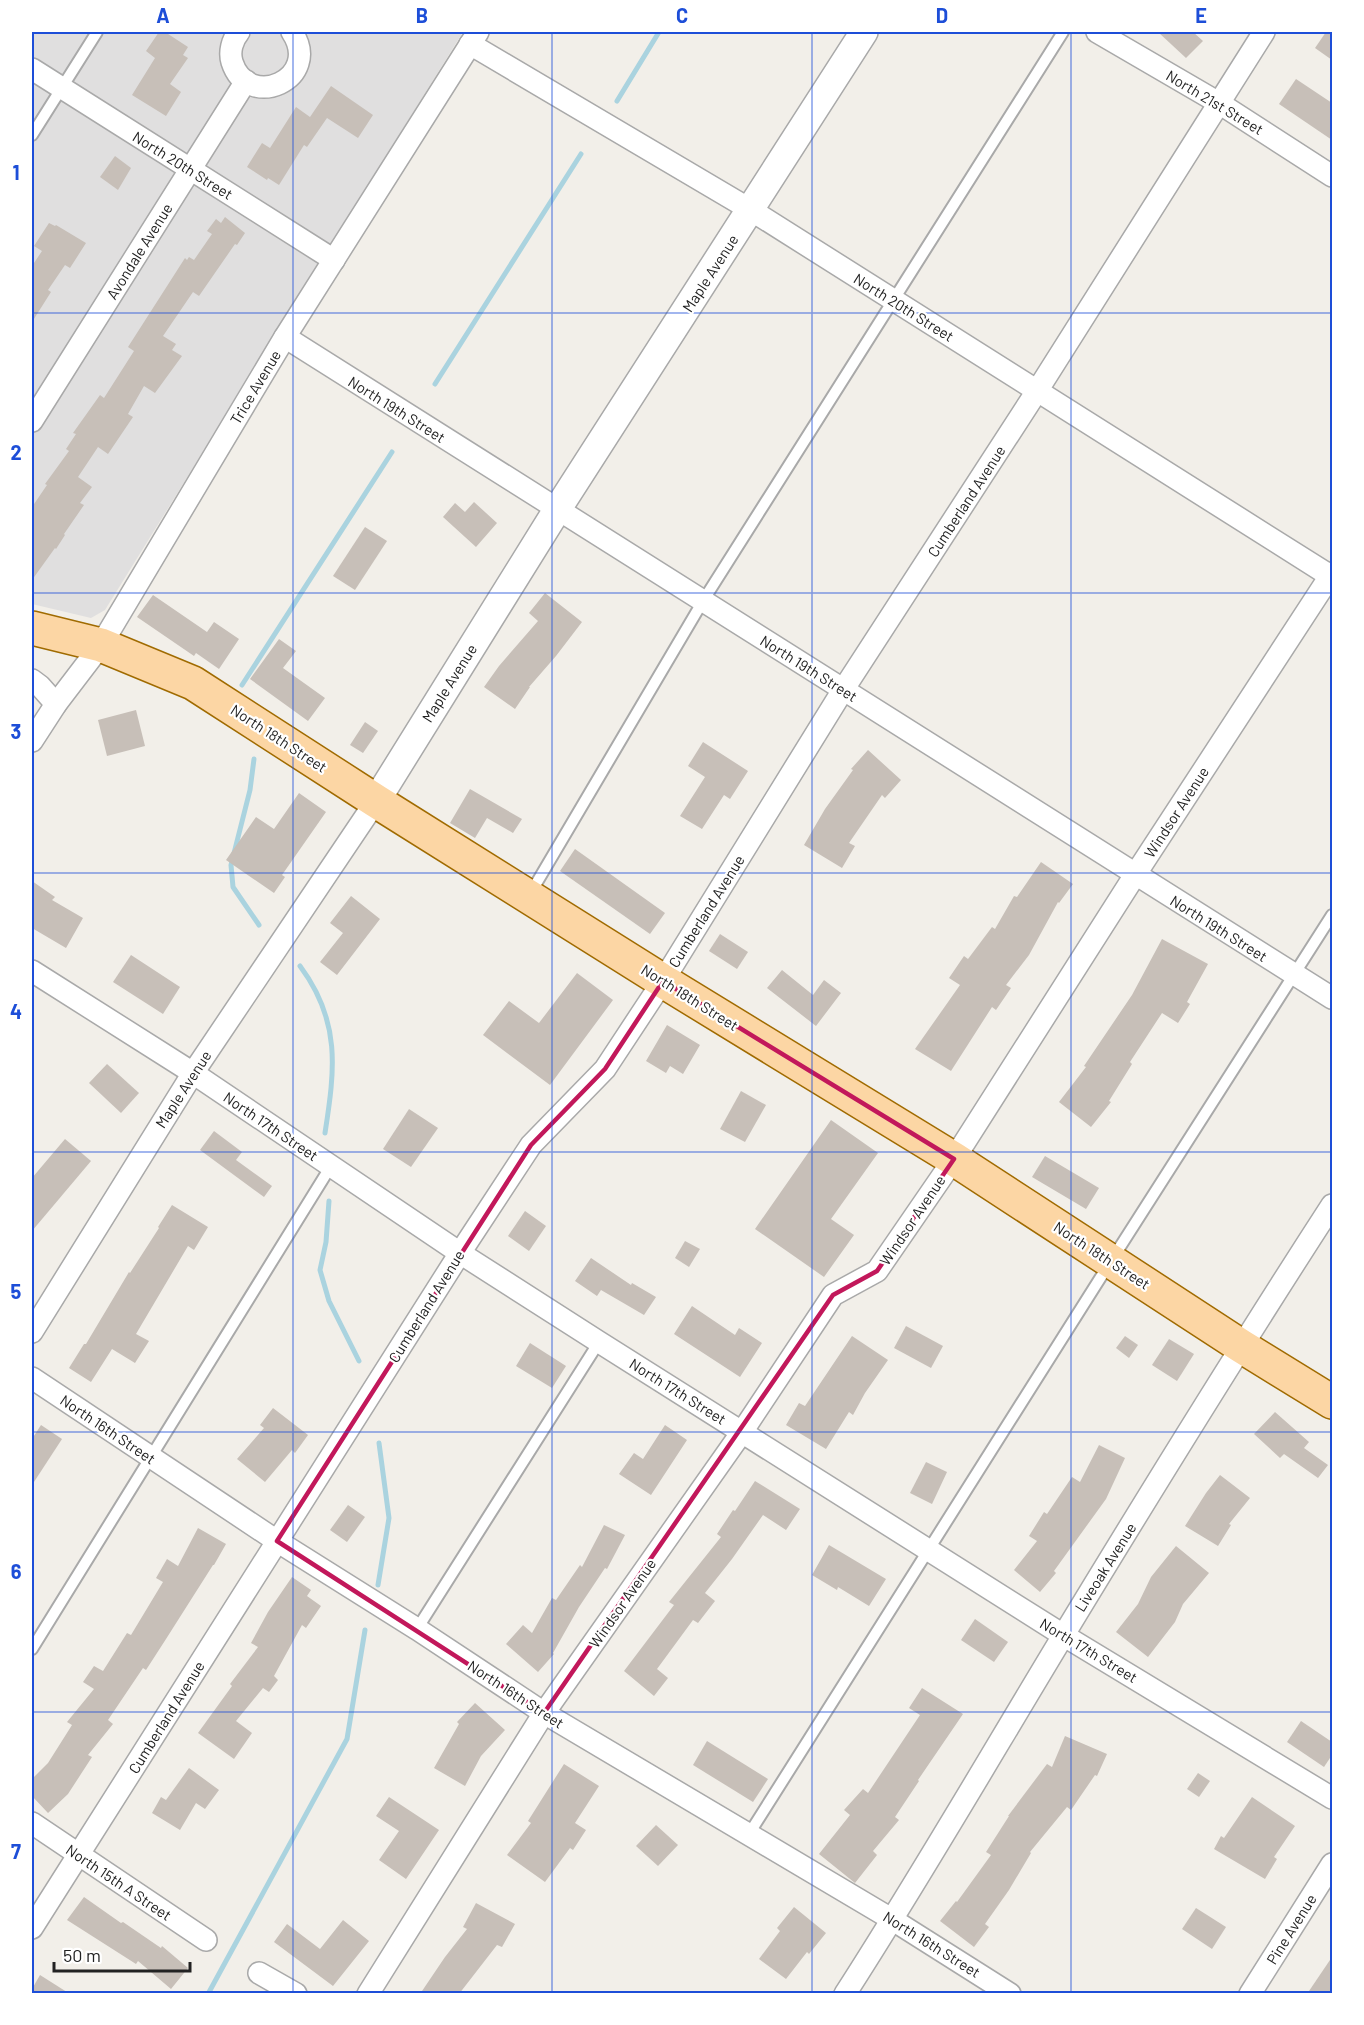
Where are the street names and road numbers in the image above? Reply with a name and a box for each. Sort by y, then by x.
street label: North 21st Street [1163,66,1267,138]
street label: North 20th Street [130,127,236,203]
street label: Avondale Avenue [102,200,176,302]
street label: Maple Avenue [678,231,742,315]
street label: North 20th Street [851,269,957,345]
street label: Trice Avenue [226,347,284,427]
street label: North 19th Street [345,372,449,446]
street label: Cumberland Avenue [923,442,1009,560]
street label: North 19th Street [757,631,861,705]
street label: Maple Avenue [418,641,480,725]
street label: North 18th Street [228,700,330,776]
street label: Windsor Avenue [1140,763,1212,861]
street label: Cumberland Avenue [664,852,748,970]
street label: North 19th Street [1167,891,1271,965]
street label: North 18th Street [638,960,742,1034]
street label: Maple Avenue [151,1047,215,1131]
street label: North 17th Street [220,1088,322,1164]
street label: Windsor Avenue [875,1172,949,1268]
street label: North 18th Street [1051,1217,1153,1293]
street label: Cumberland Avenue [384,1247,468,1365]
street label: North 17th Street [626,1354,730,1428]
street label: North 16th Street [57,1390,159,1468]
street label: Liveoak Avenue [1071,1519,1139,1615]
street label: Windsor Avenue [585,1555,659,1651]
street label: North 17th Street [1037,1614,1141,1686]
street label: North 16th Street [465,1656,567,1732]
street label: Cumberland Avenue [124,1658,208,1776]
street label: North 15th A Street [63,1840,175,1924]
street label: Pine Avenue [1262,1891,1320,1967]
street label: North 16th Street [880,1907,984,1981]

